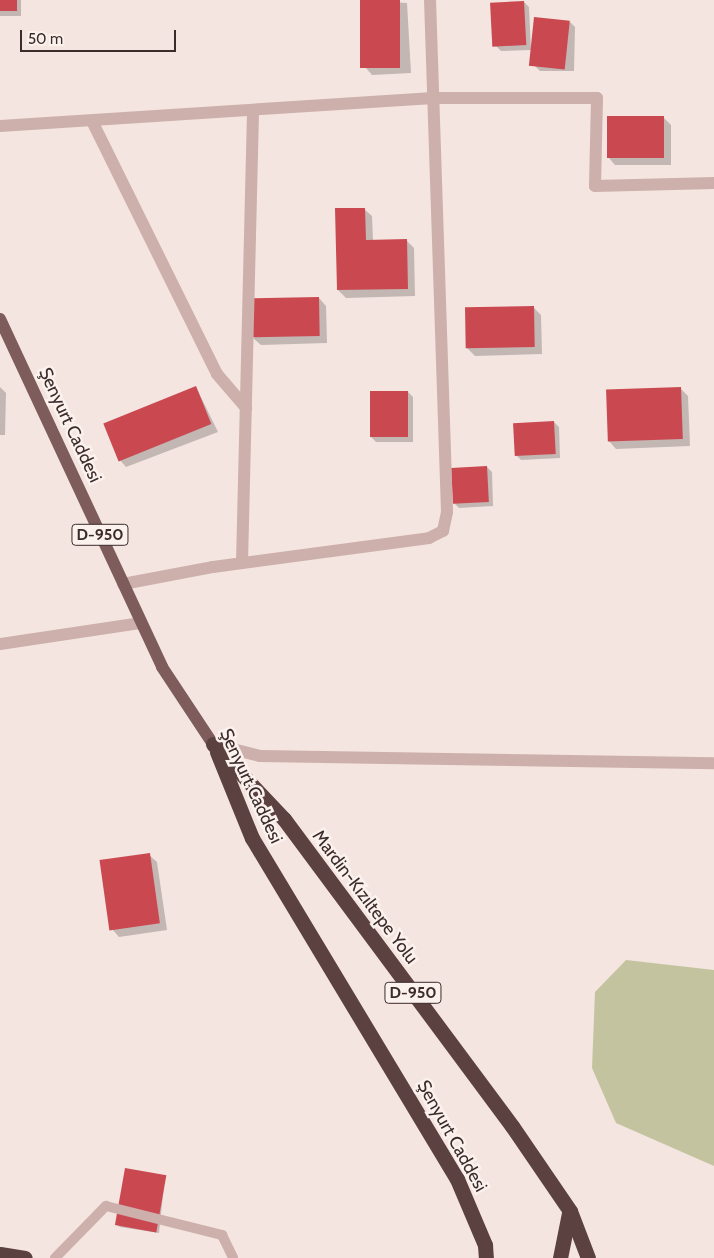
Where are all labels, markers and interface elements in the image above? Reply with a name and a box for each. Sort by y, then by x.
scale bar [22,20,179,52]
text: 50 m [28,30,63,48]
street label: Şenyurt Caddesi [34,364,106,486]
road number: D-950 [71,522,129,548]
street label: Şenyurt Caddesi [215,725,287,847]
street label: Mardin-Kızıltepe Yolu [308,826,422,968]
road number: D-950 [384,980,442,1006]
street label: Şenyurt Caddesi [412,1077,492,1195]

